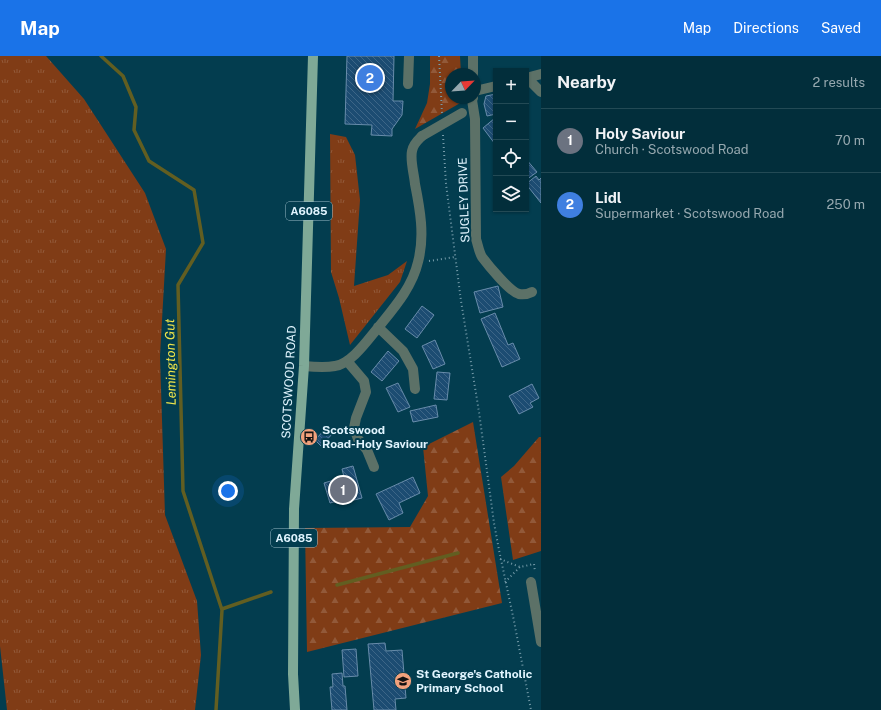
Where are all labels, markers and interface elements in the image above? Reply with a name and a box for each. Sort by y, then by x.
text: Map [20,17,60,39]
text: Map [683,20,711,36]
text: Directions [733,20,799,36]
text: Saved [821,20,861,36]
pin: 2 [357,63,383,93]
north arrow [445,68,481,104]
map controls [493,68,529,212]
button: + [493,68,529,104]
text: Nearby [557,72,616,92]
text: 2 results [813,75,865,90]
button: − [493,104,529,140]
text: Holy Saviour [595,125,685,142]
text: 1 [567,133,573,148]
text: 70 m [835,133,865,148]
button: locate [493,140,529,176]
text: Church · Scotswood Road [595,142,749,157]
street label: SUGLEY DRIVE [456,157,472,243]
button: layers [493,176,529,212]
text: Lidl [595,189,622,206]
text: 2 [566,197,574,212]
text: 250 m [827,197,865,212]
road number: A6085 [286,202,332,220]
text: Supermarket · Scotswood Road [595,206,784,221]
water label: Lemington Gut [162,318,179,405]
street label: SCOTSWOOD ROAD [279,325,299,439]
place label: Scotswood Road-Holy Saviour [322,423,428,451]
bus stop icon: Scotswood Road-Holy Saviour [299,427,319,447]
pin: 1 [330,475,356,505]
your location [218,481,238,501]
road number: A6085 [271,529,317,547]
place label: St George's Catholic Primary School [416,667,533,695]
school or university icon: St George's Catholic Primary School [393,671,413,691]

